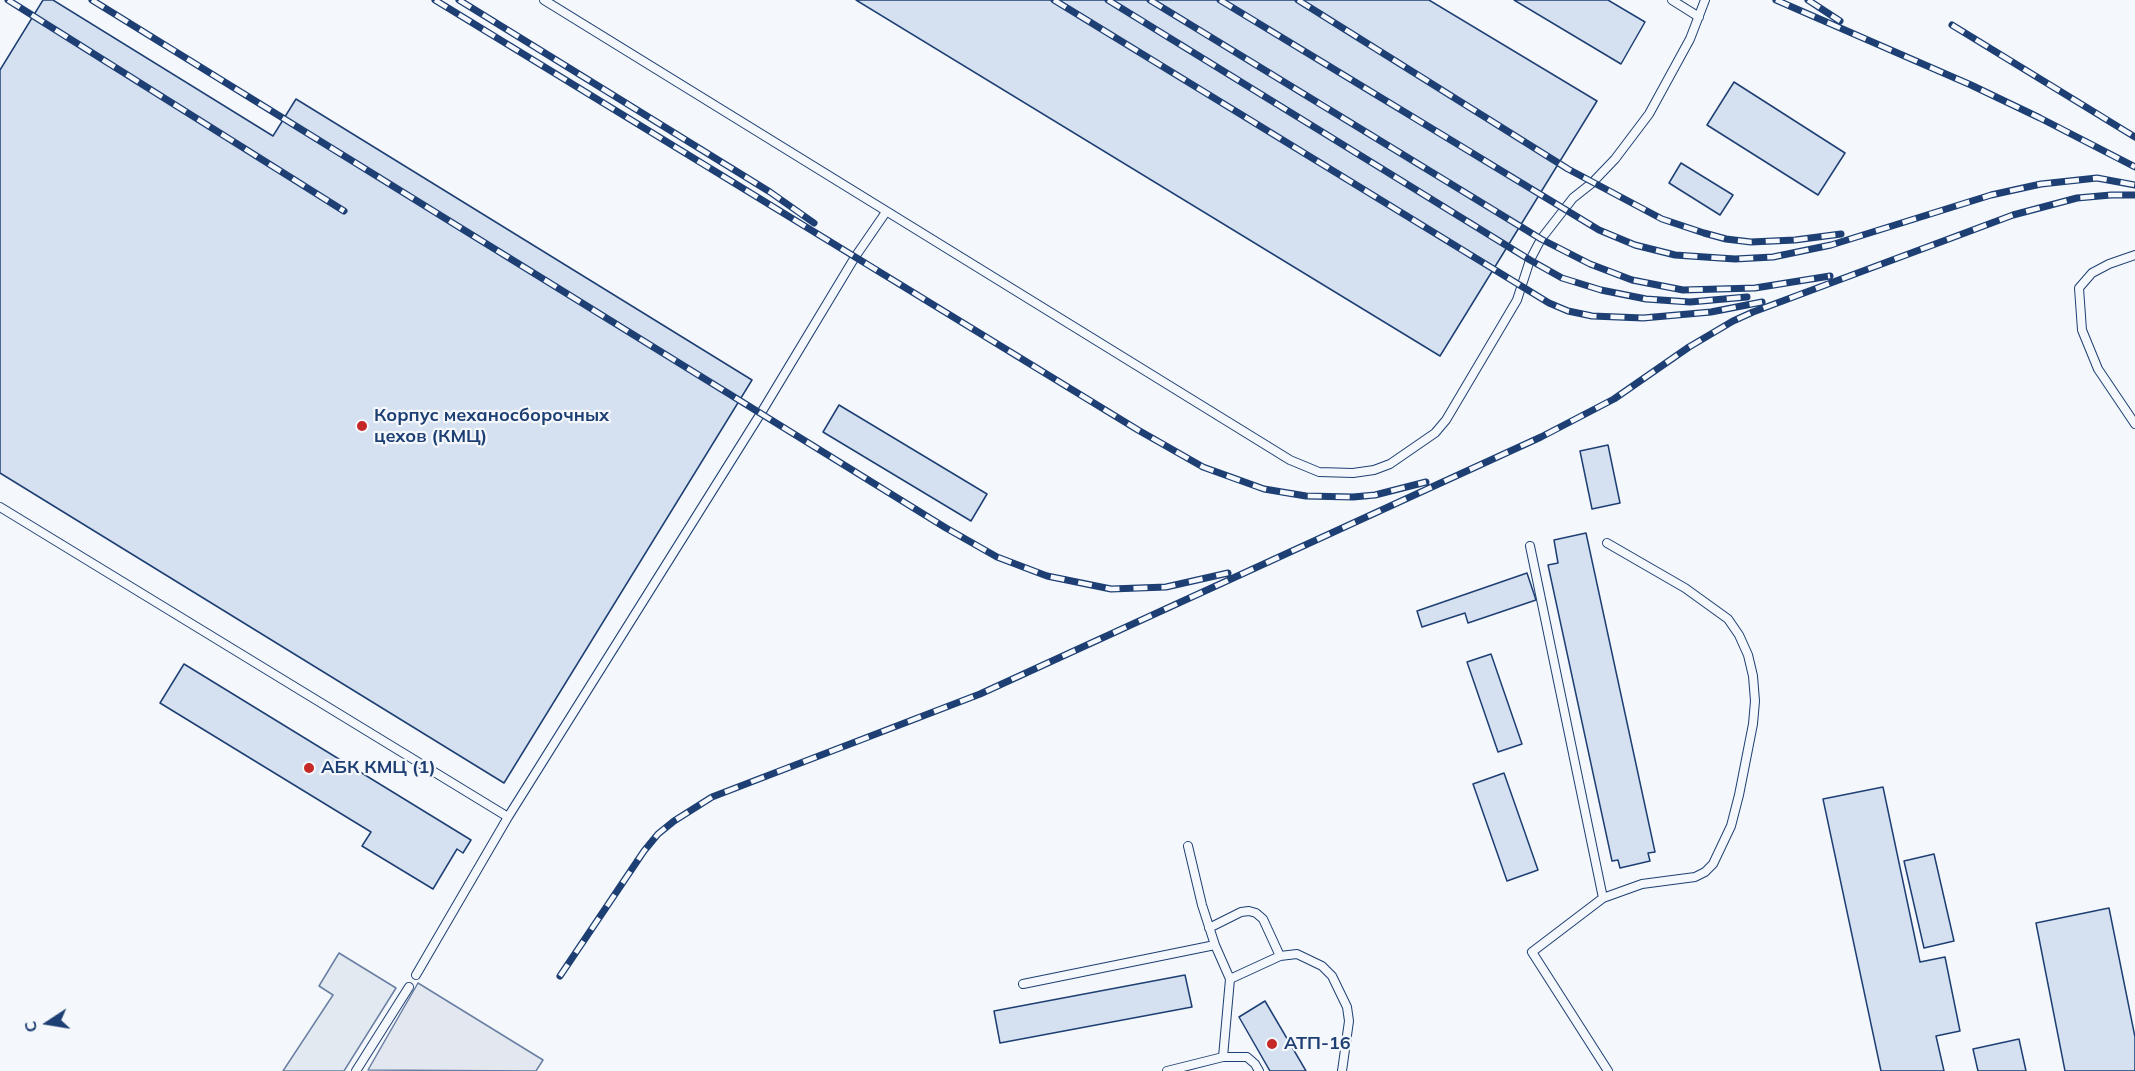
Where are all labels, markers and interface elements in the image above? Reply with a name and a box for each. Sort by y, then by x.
place label: Корпус механосборочных цехов (КМЦ) [374,405,609,448]
marker: Корпус механосборочных цехов (КМЦ) [355,419,369,433]
place label: АБК КМЦ (1) [321,757,436,779]
marker: АБК КМЦ (1) [302,761,316,775]
north arrow [18,993,78,1053]
text: С [19,1019,41,1034]
place label: АТП-16 [1284,1033,1350,1055]
marker: АТП-16 [1265,1037,1279,1051]

